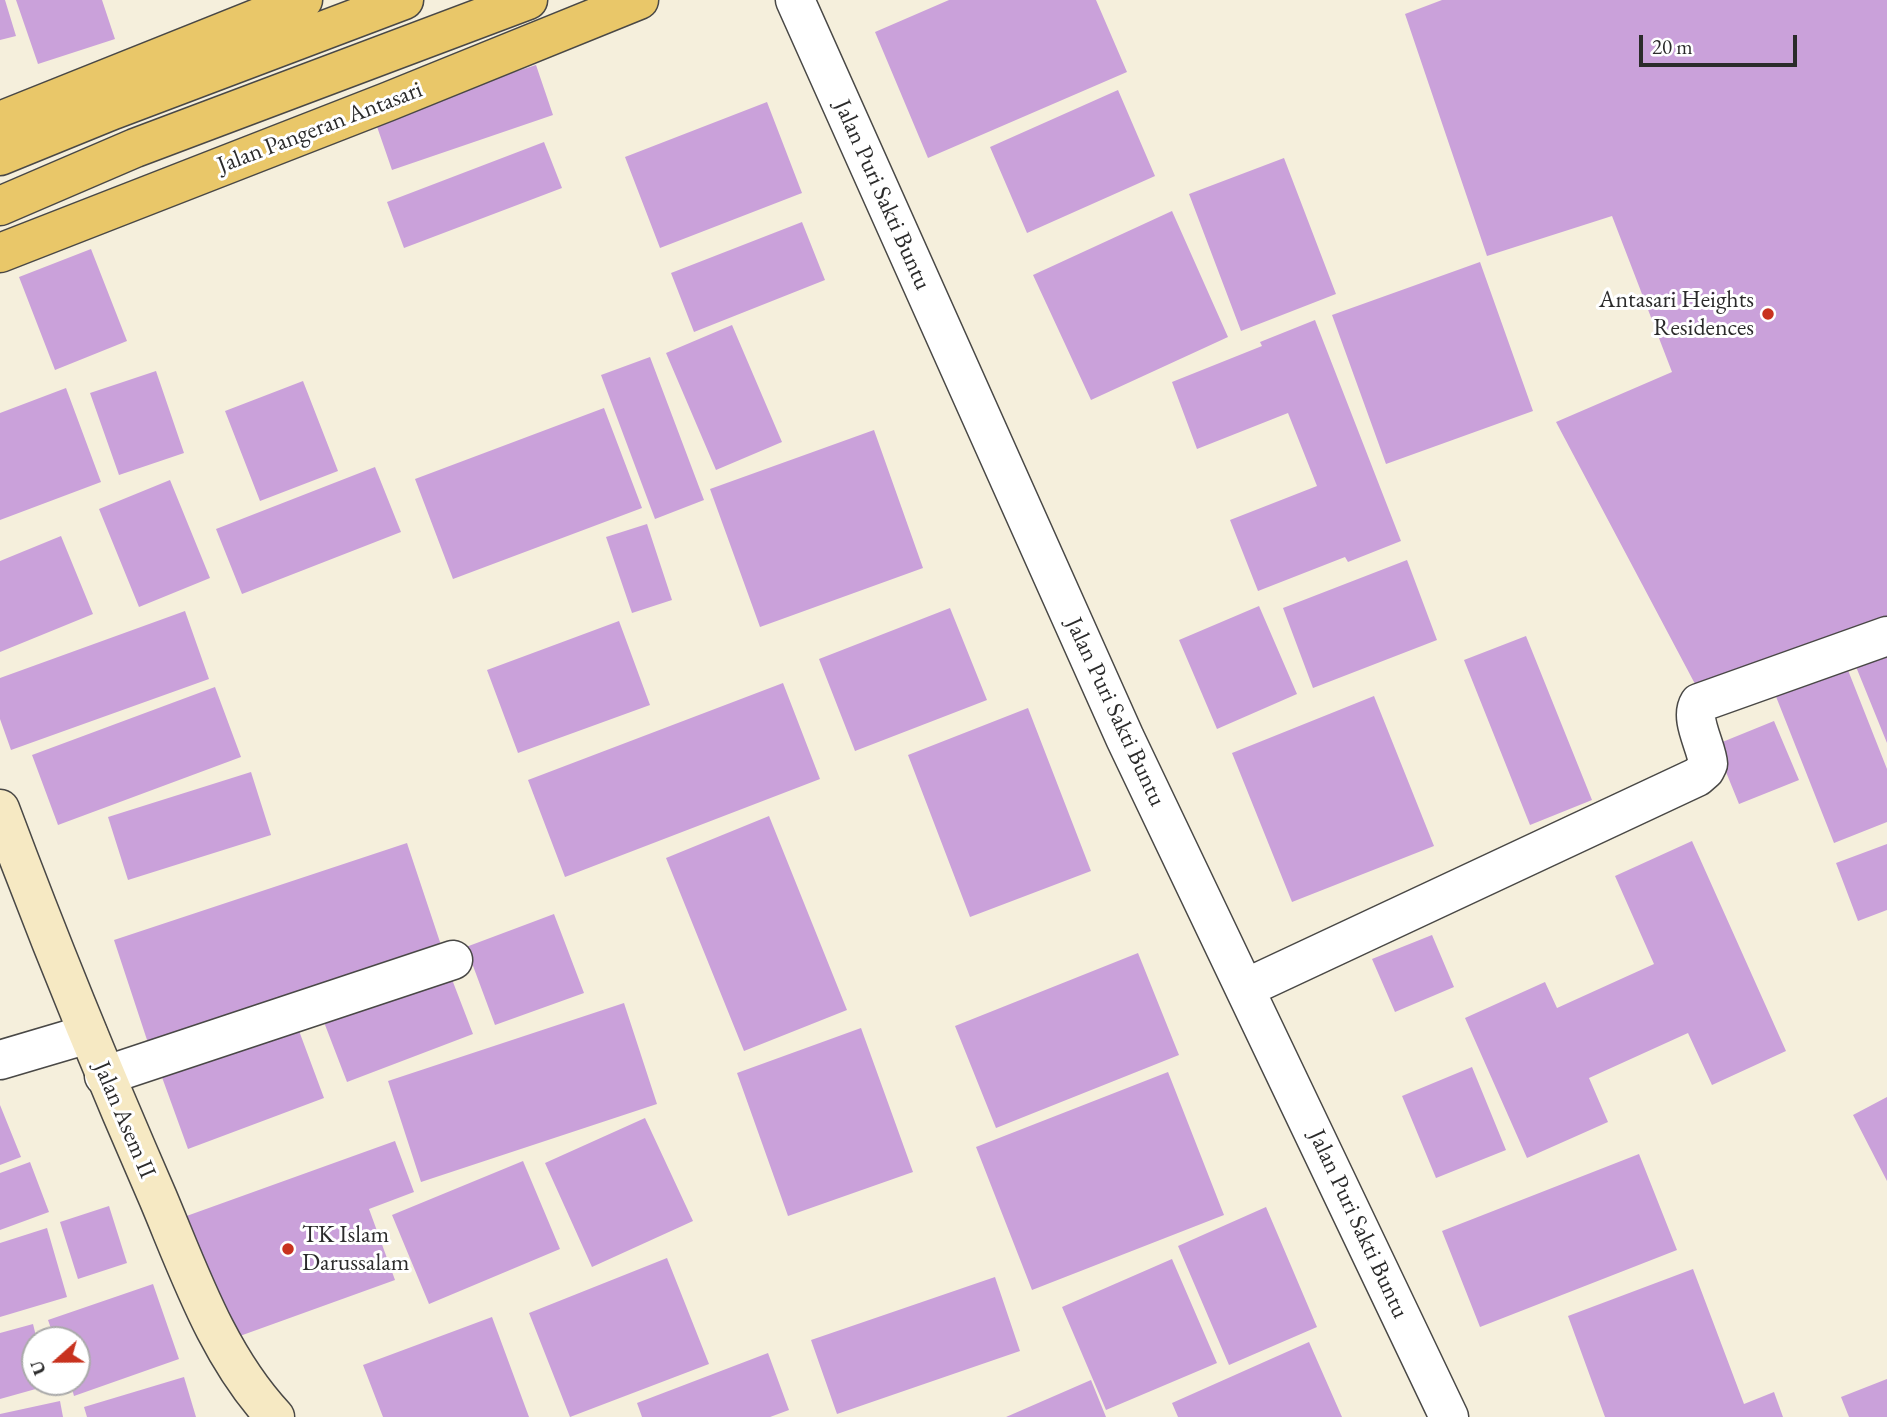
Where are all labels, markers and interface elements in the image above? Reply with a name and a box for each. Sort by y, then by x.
scale bar [1642,21,1800,65]
text: 20 m [1652,33,1693,60]
street label: Jalan Pangeran Antasari [213,76,427,180]
street label: Jalan Puri Sakti Buntu [827,96,937,294]
place label: Antasari Heights Residences [1599,286,1754,342]
marker: Antasari Heights Residences [1760,306,1776,322]
street label: Jalan Puri Sakti Buntu [1059,613,1171,811]
street label: Jalan Asem II [87,1057,161,1183]
street label: Jalan Puri Sakti Buntu [1302,1125,1414,1323]
place label: TK Islam Darussalam [302,1221,409,1277]
marker: TK Islam Darussalam [280,1241,296,1257]
north arrow [21,1326,91,1396]
text: U [24,1357,52,1379]

